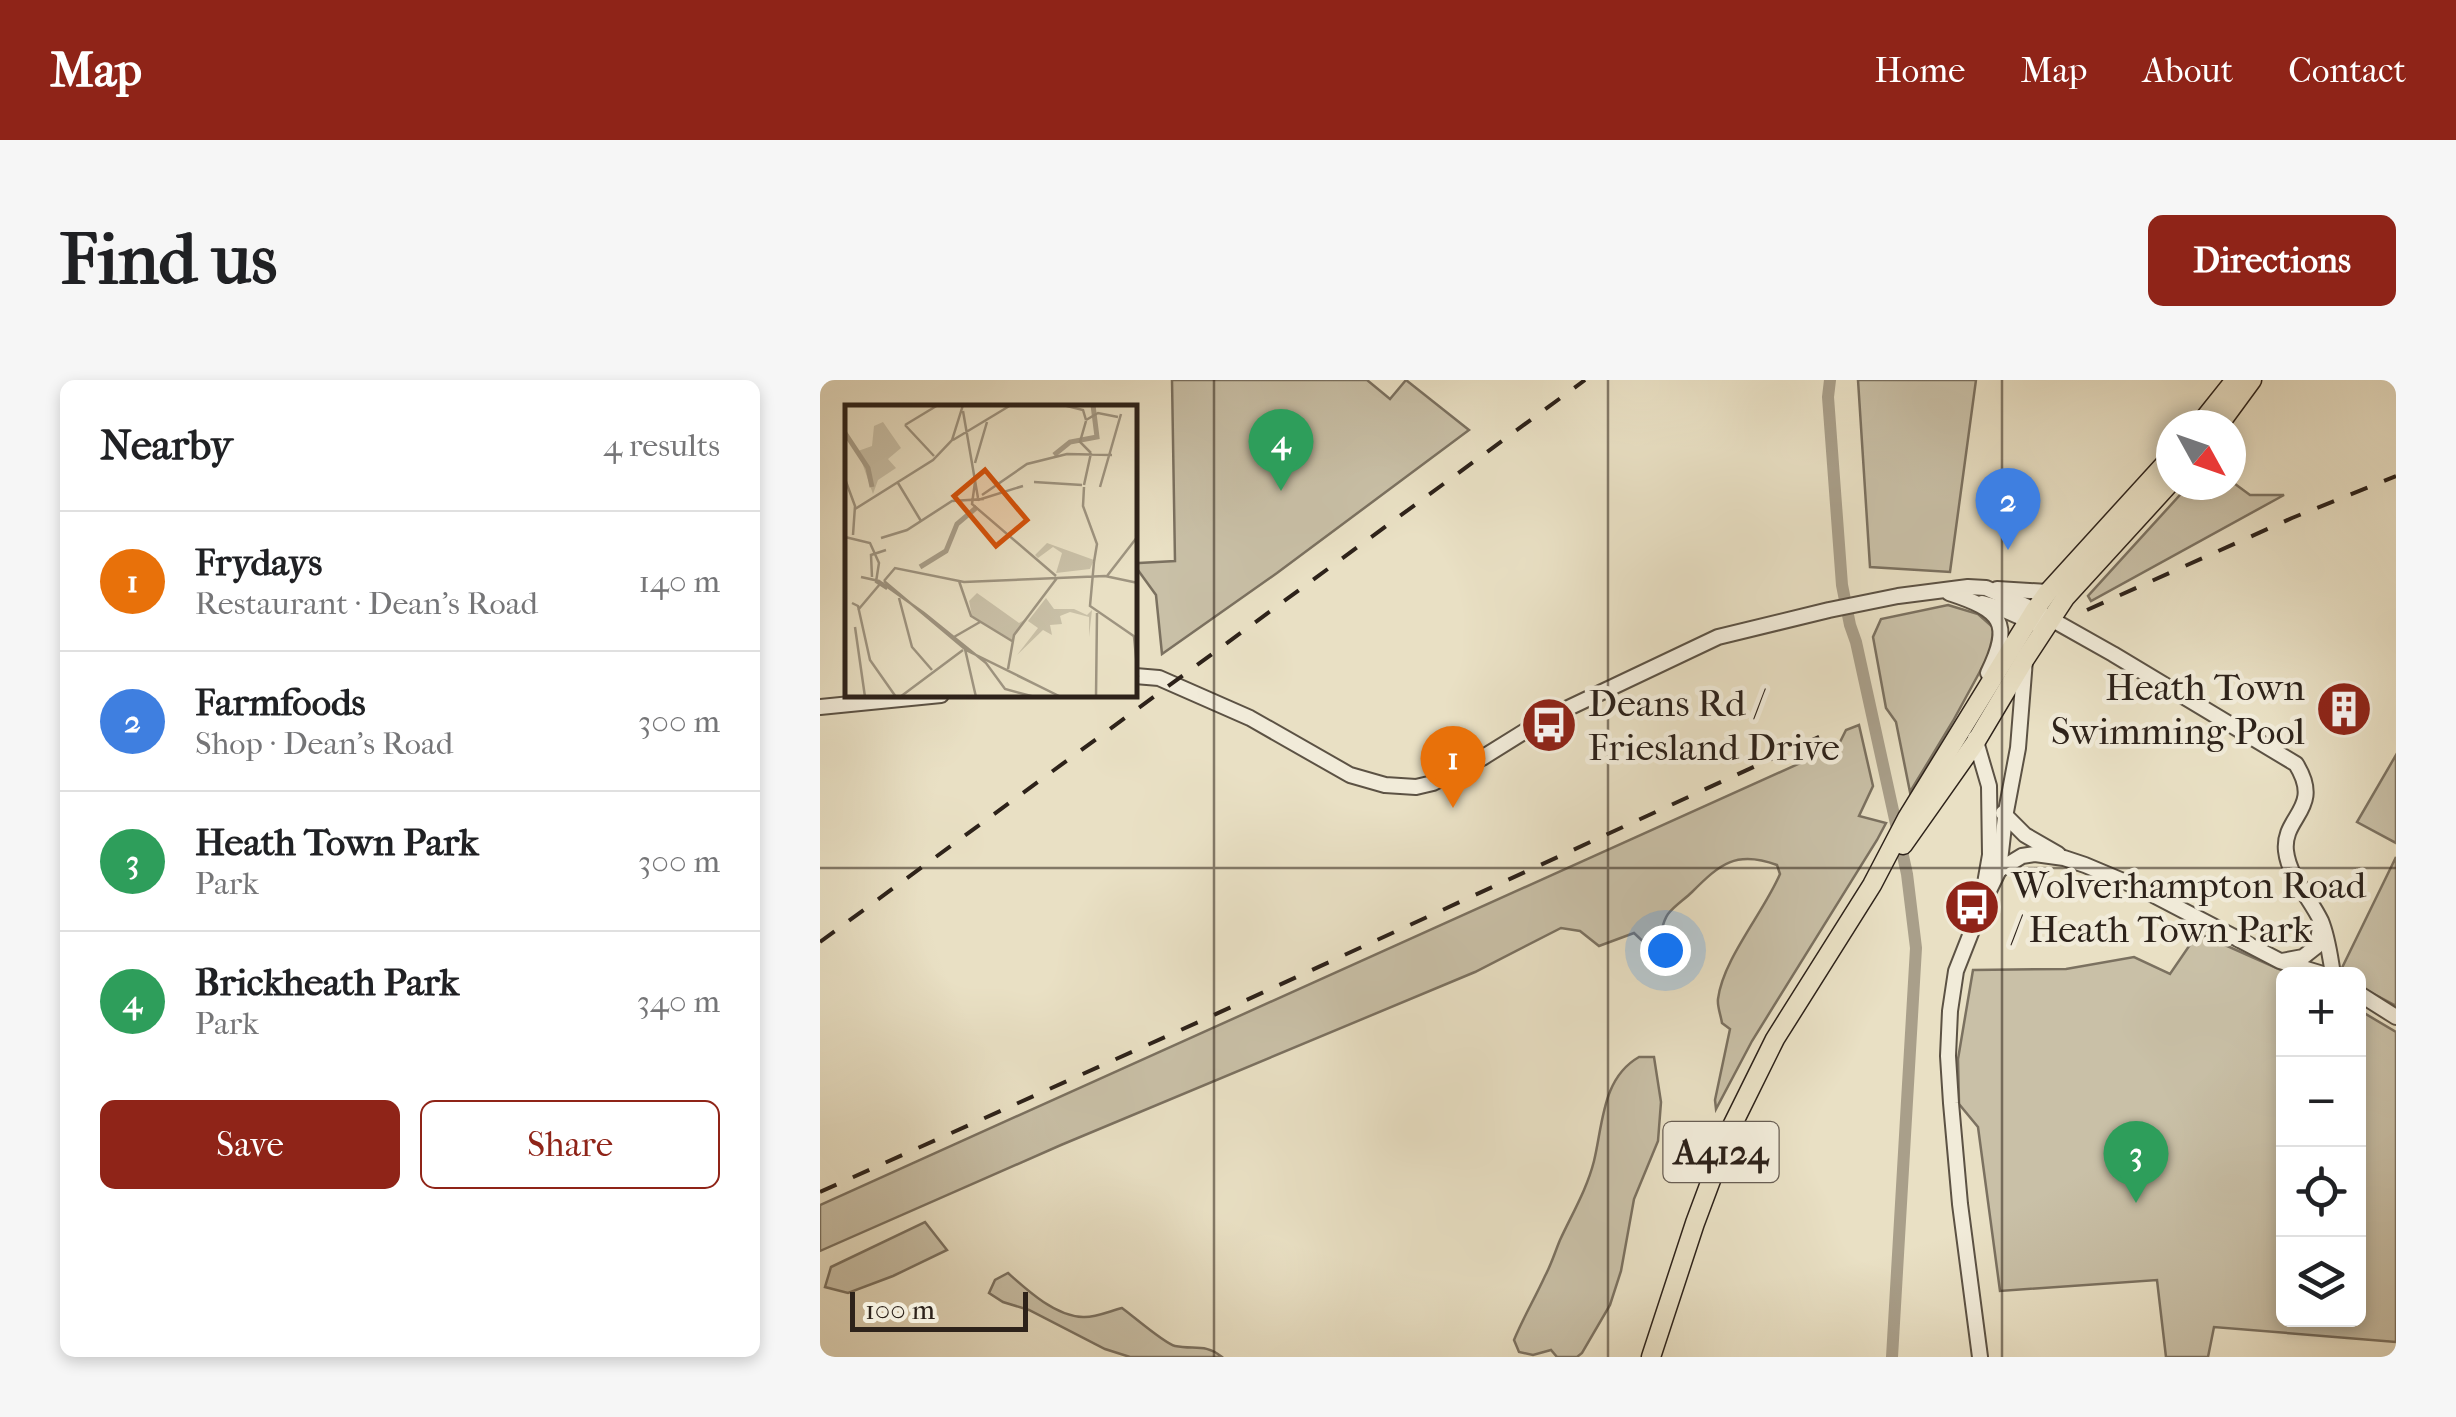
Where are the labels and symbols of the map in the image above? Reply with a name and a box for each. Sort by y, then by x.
inset map [845,405,1138,698]
pin: 4 [1248,408,1314,491]
north arrow [2156,410,2246,500]
pin: 2 [1976,468,2040,550]
place label: Heath Town Swimming Pool [2051,665,2305,754]
building icon: Heath Town Swimming Pool [2314,679,2374,739]
place label: Deans Rd / Friesland Drive [1588,681,1840,770]
bus stop icon: Deans Rd / Friesland Drive [1519,695,1579,755]
pin: 1 [1420,726,1486,808]
place label: Wolverhampton Road / Heath Town Park [2010,863,2367,952]
bus stop icon: Wolverhampton Road / Heath Town Park [1942,877,2002,937]
your location [1640,925,1691,976]
pin: 3 [2104,1120,2168,1203]
road number: A4124 [1664,1122,1778,1182]
scale bar [850,1287,1028,1331]

